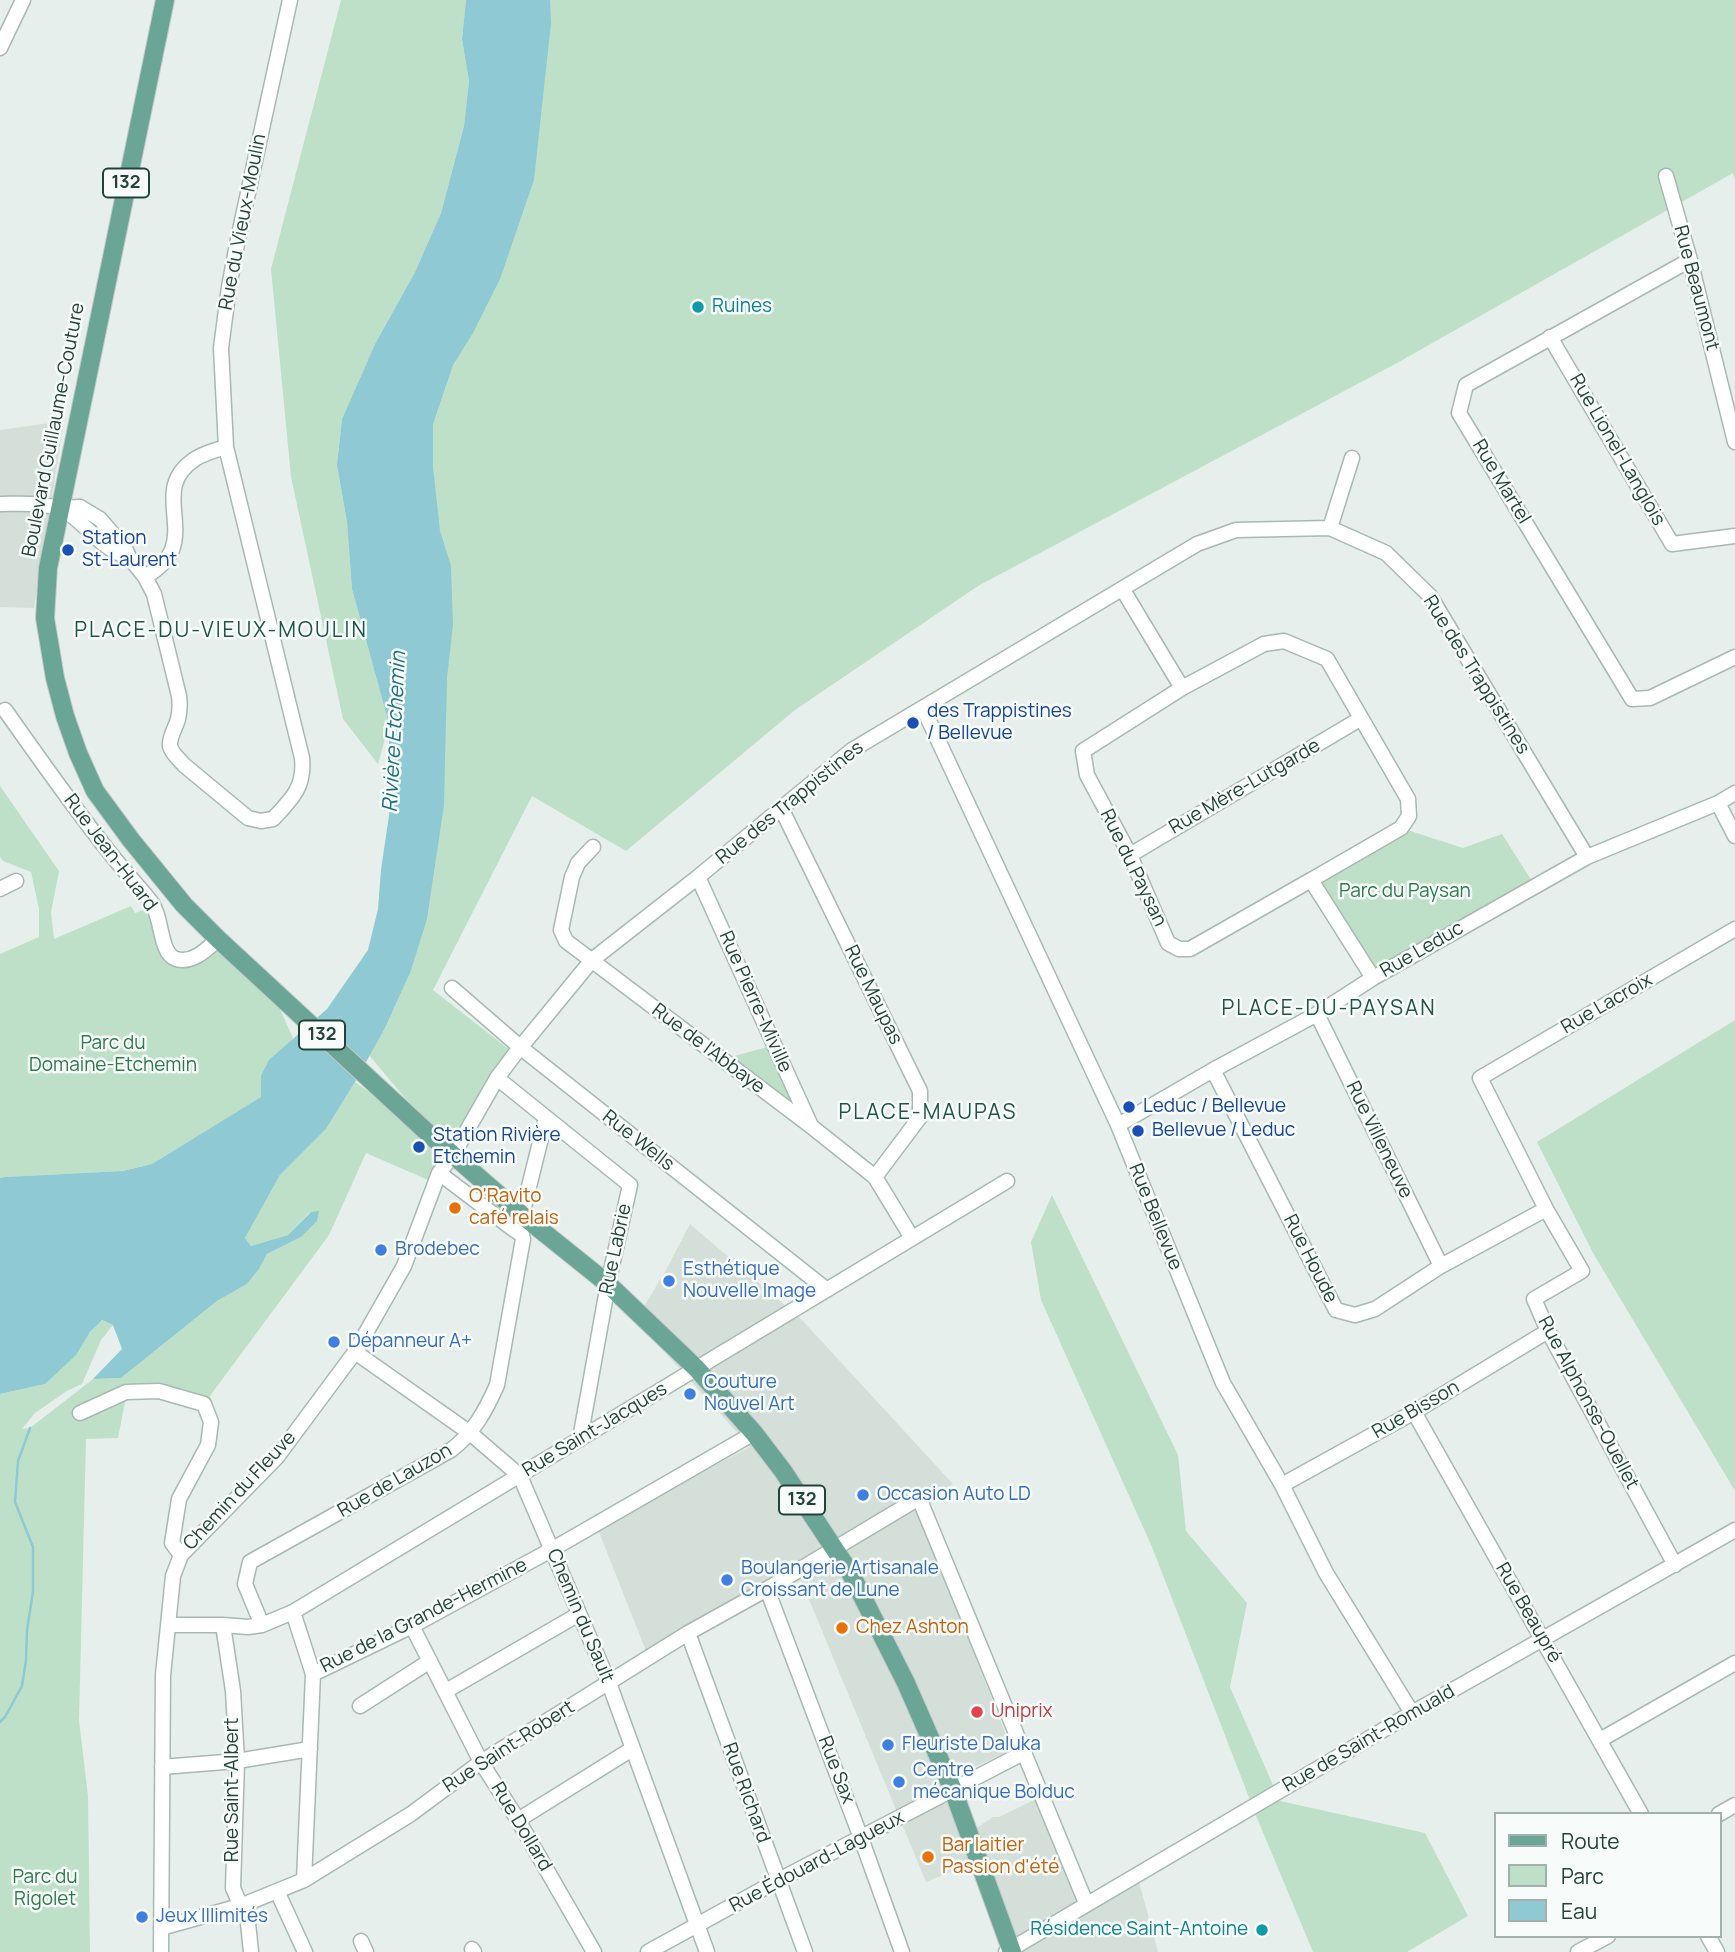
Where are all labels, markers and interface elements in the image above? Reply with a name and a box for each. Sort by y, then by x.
street label: Rue du Vieux-Moulin [215,132,271,312]
road number: 132 [103,168,149,198]
street label: Rue Beaumont [1668,223,1724,353]
place label: Ruines [712,296,772,318]
marker: Ruines [690,299,706,315]
street label: Boulevard Guillaume-Couture [18,301,90,559]
street label: Rue Lionel-Langlois [1564,370,1670,530]
street label: Rue Martel [1467,436,1535,528]
place label: Station St-Laurent [82,528,177,572]
marker: Station St-Laurent [60,542,76,558]
street label: Rue des Trappistines [1418,591,1534,759]
district label: PLACE-DU-VIEUX-MOULIN [76,618,366,644]
water label: Rivière Etchemin [378,651,412,813]
place label: des Trappistines / Bellevue [927,701,1072,745]
marker: des Trappistines / Bellevue [905,715,921,731]
street label: Rue Mère-Lutgarde [1166,735,1324,839]
street label: Rue des Trappistines [712,737,868,869]
street label: Rue Jean-Huard [59,790,161,916]
street label: Rue du Paysan [1095,806,1171,930]
park label: Parc du Paysan [1339,881,1471,903]
street label: Rue Leduc [1376,917,1468,983]
street label: Rue Pierre-Miville [714,928,796,1076]
street label: Rue Maupas [839,942,907,1048]
street label: Rue Lacroix [1557,969,1657,1039]
district label: PLACE-DU-PAYSAN [1223,996,1435,1022]
street label: Rue de l'Abbaye [647,999,769,1099]
road number: 132 [299,1020,345,1050]
park label: Parc du Domaine-Etchemin [29,1033,197,1077]
street label: Rue Villeneuve [1341,1078,1417,1202]
place label: Leduc / Bellevue [1143,1096,1286,1118]
marker: Leduc / Bellevue [1121,1099,1137,1115]
district label: PLACE-MAUPAS [840,1100,1016,1126]
street label: Rue Wells [598,1106,678,1176]
place label: Bellevue / Leduc [1152,1120,1295,1142]
marker: Bellevue / Leduc [1130,1123,1146,1139]
place label: Station Rivière Etchemin [433,1125,561,1169]
marker: Station Rivière Etchemin [411,1139,427,1155]
street label: Rue Bellevue [1123,1161,1187,1273]
place label: O'Ravito café relais [469,1186,559,1230]
marker: O'Ravito café relais [447,1200,463,1216]
street label: Rue Labrie [595,1202,637,1296]
street label: Rue Houde [1278,1211,1342,1307]
place label: Brodebec [395,1239,480,1261]
marker: Brodebec [373,1242,389,1258]
place label: Esthétique Nouvelle Image [683,1259,816,1303]
marker: Esthétique Nouvelle Image [661,1273,677,1289]
street label: Rue Alphonse-Ouellet [1533,1313,1643,1493]
place label: Dépanneur A+ [348,1331,472,1353]
marker: Dépanneur A+ [326,1334,342,1350]
place label: Couture Nouvel Art [704,1372,795,1416]
street label: Rue Bisson [1368,1376,1464,1444]
street label: Rue Saint-Jacques [519,1378,671,1482]
marker: Couture Nouvel Art [682,1386,698,1402]
street label: Chemin du Fleuve [179,1427,301,1555]
street label: Rue de Lauzon [334,1439,456,1523]
place label: Occasion Auto LD [877,1484,1031,1506]
road number: 132 [779,1485,825,1514]
marker: Occasion Auto LD [855,1487,871,1503]
street label: Chemin du Sault [542,1546,618,1686]
street label: Rue de la Grande-Hermine [317,1554,531,1678]
place label: Boulangerie Artisanale Croissant de Lune [741,1558,939,1602]
street label: Rue Beaupré [1490,1559,1566,1667]
marker: Boulangerie Artisanale Croissant de Lune [719,1572,735,1588]
place label: Chez Ashton [856,1617,969,1639]
marker: Chez Ashton [834,1620,850,1636]
street label: Rue de Saint-Romuald [1279,1680,1459,1798]
street label: Rue Saint-Robert [439,1696,579,1798]
place label: Uniprix [991,1701,1053,1723]
marker: Uniprix [969,1704,985,1720]
street label: Rue Saint-Albert [222,1718,244,1862]
street label: Rue Sax [813,1733,859,1807]
place label: Fleuriste Daluka [902,1734,1041,1756]
marker: Fleuriste Daluka [880,1737,896,1753]
street label: Rue Richard [717,1740,775,1846]
place label: Centre mécanique Bolduc [913,1760,1075,1804]
marker: Centre mécanique Bolduc [891,1774,907,1790]
street label: Rue Dollard [486,1778,556,1876]
street label: Rue Édouard-Lagueux [726,1806,908,1918]
legend [1494,1812,1721,1938]
text: Route [1561,1827,1619,1855]
place label: Bar laitier Passion d'été [942,1835,1059,1879]
marker: Bar laitier Passion d'été [920,1849,936,1865]
text: Parc [1561,1862,1604,1890]
park label: Parc du Rigolet [12,1867,78,1911]
text: Eau [1561,1897,1597,1925]
place label: Jeux Illimités [156,1906,268,1928]
marker: Jeux Illimités [134,1909,150,1925]
place label: Résidence Saint-Antoine [1030,1919,1248,1941]
marker: Résidence Saint-Antoine [1254,1922,1270,1938]

